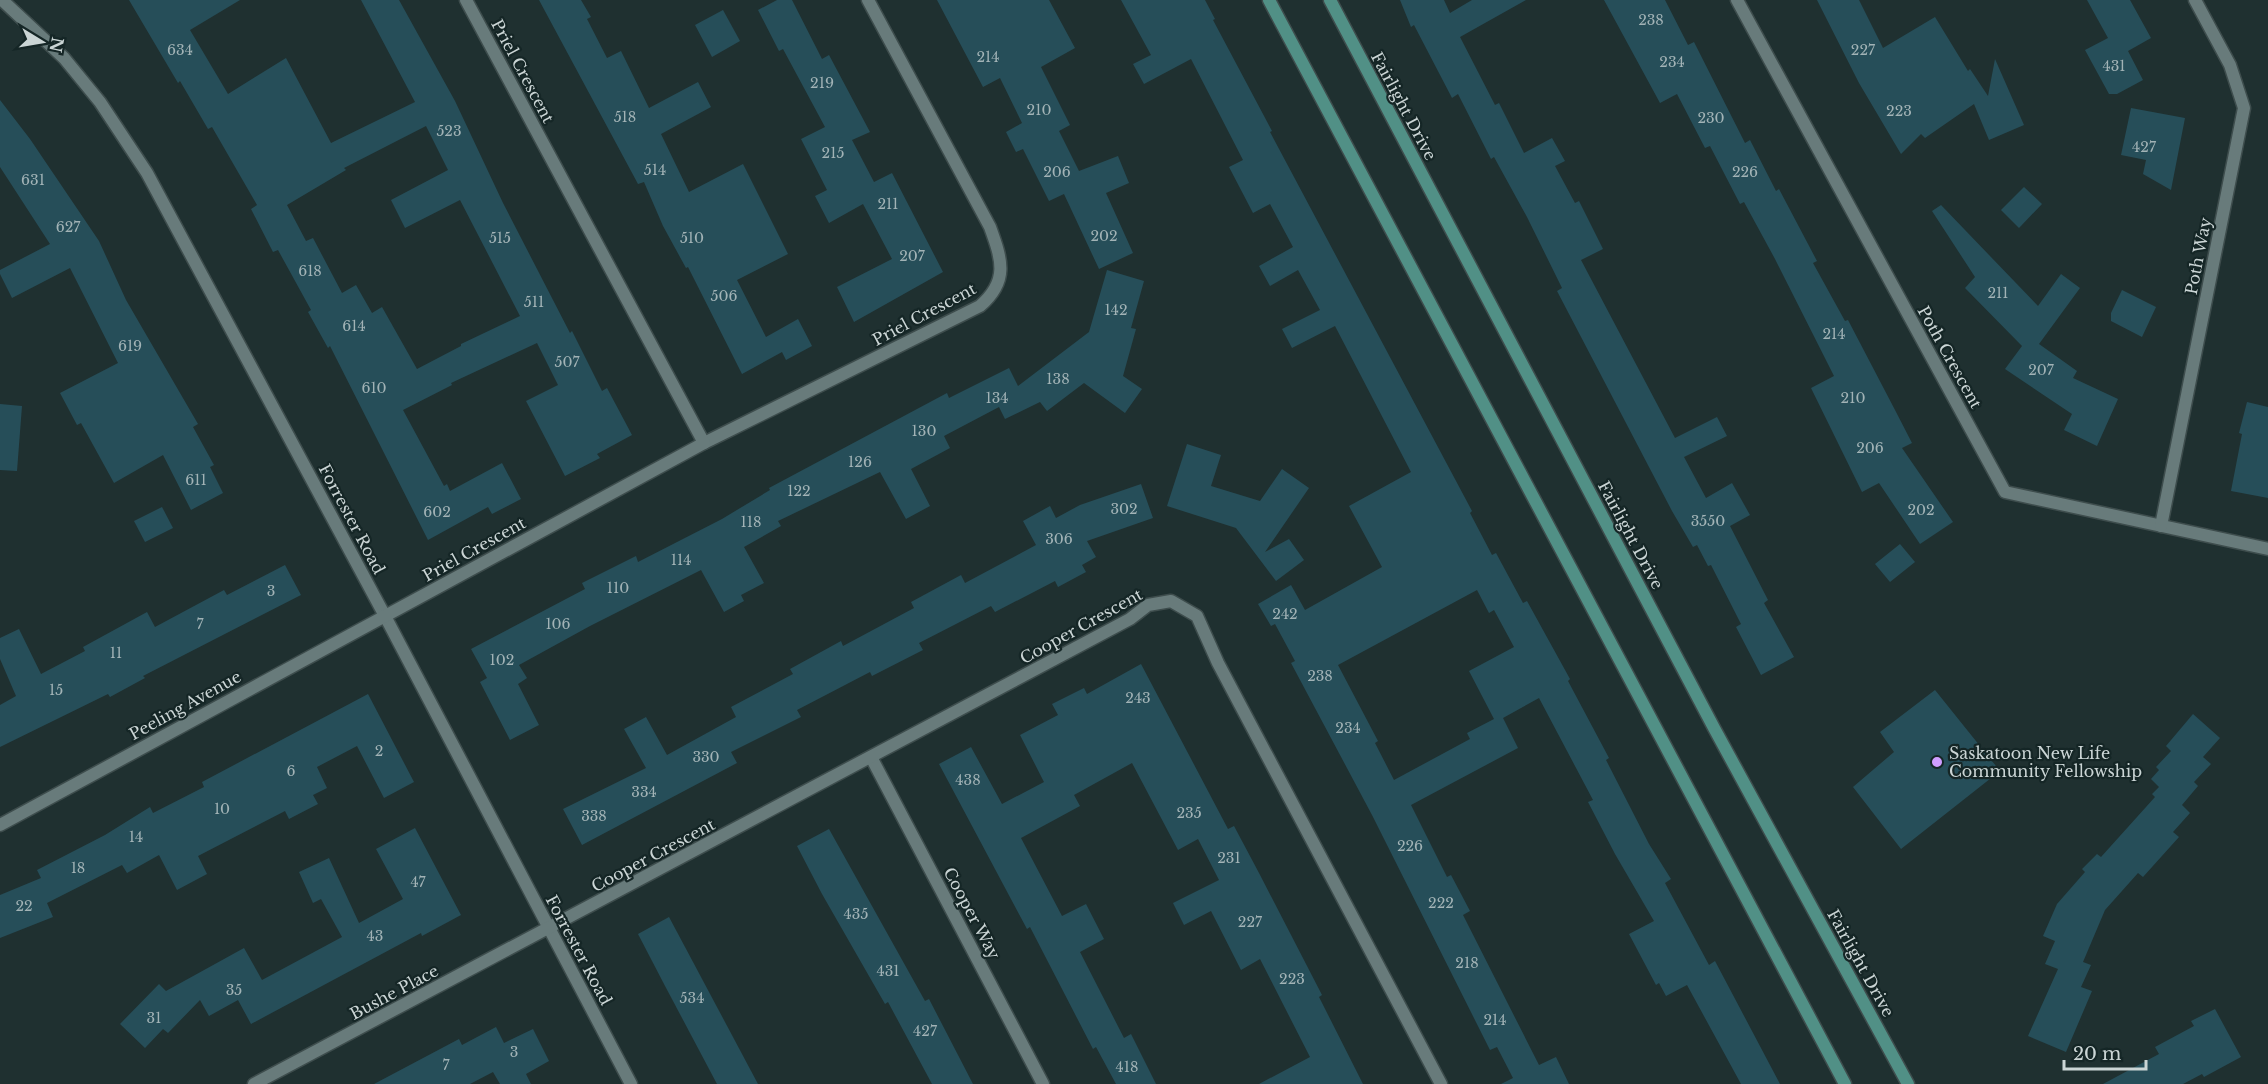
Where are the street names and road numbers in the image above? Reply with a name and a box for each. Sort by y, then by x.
street label: Priel Crescent [487,16,559,126]
street label: Fairlight Drive [1367,48,1441,164]
street label: Poth Way [2181,215,2215,296]
street label: Priel Crescent [869,278,979,350]
street label: Poth Crescent [1914,302,1986,412]
street label: Forrester Road [315,461,389,578]
street label: Fairlight Drive [1594,477,1668,593]
street label: Priel Crescent [419,512,529,586]
street label: Cooper Crescent [1016,584,1146,668]
street label: Peeling Avenue [126,666,244,744]
street label: Cooper Crescent [588,814,718,896]
street label: Cooper Way [939,864,1005,963]
street label: Forrester Road [542,892,616,1009]
street label: Fairlight Drive [1823,906,1899,1020]
street label: Bushe Place [346,960,442,1024]

